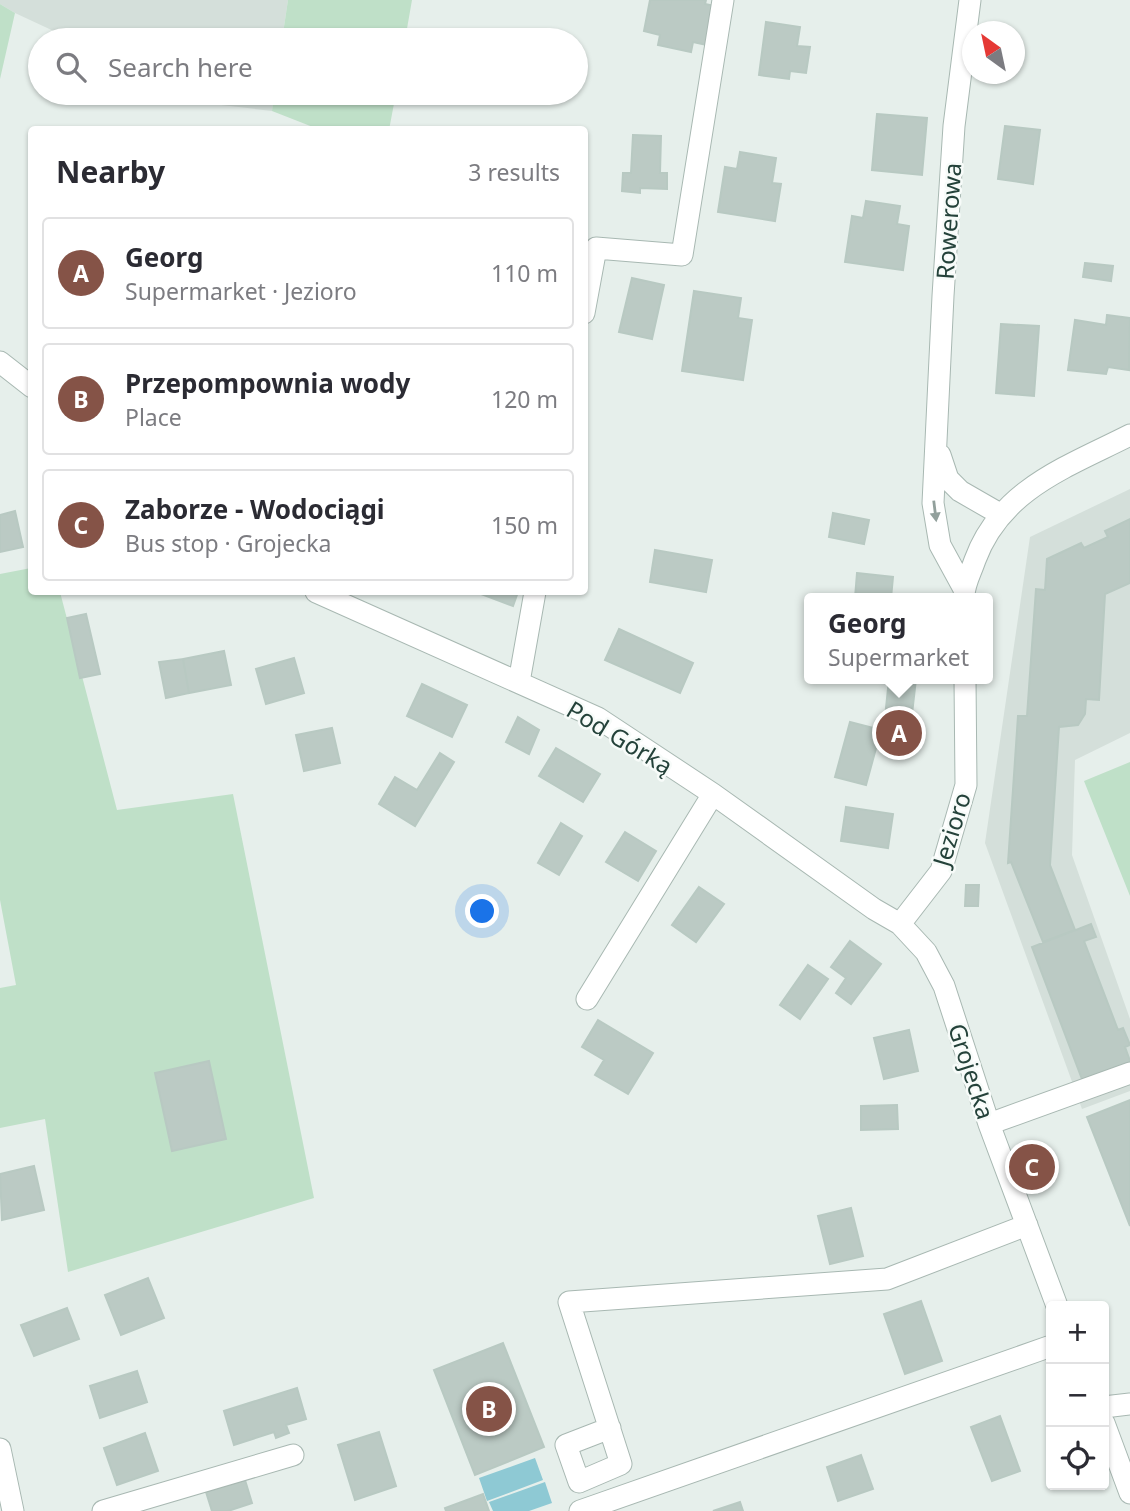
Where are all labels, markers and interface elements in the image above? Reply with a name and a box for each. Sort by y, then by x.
north arrow [962,21,1025,84]
search box [28,28,588,105]
icon: search [52,48,90,86]
text: Search here [108,49,253,85]
text: Nearby [56,151,165,192]
text: 3 results [468,156,560,188]
street label: Rowerowa [927,161,969,281]
text: Georg [125,239,203,275]
text: A [73,257,89,289]
text: 110 m [491,257,558,289]
text: Supermarket · Jezioro [125,275,357,307]
text: Przepompownia wody [125,365,410,401]
text: B [73,383,89,415]
text: 120 m [491,383,558,415]
text: Place [125,401,182,433]
text: Zaborze - Wodociągi [125,491,385,527]
one-way arrow [929,500,940,522]
text: C [74,509,88,541]
text: 150 m [491,509,558,541]
text: Bus stop · Grojecka [125,527,332,559]
popup [804,593,993,684]
text: Georg [828,605,906,641]
text: Supermarket [828,641,969,673]
street label: Pod Górką [561,692,679,782]
pin: A [876,707,922,759]
street label: Jezioro [924,788,978,872]
your location [465,894,499,928]
street label: Grojecka [941,1019,1003,1123]
pin: C [1009,1141,1055,1193]
map controls [1046,1301,1109,1490]
button: + [1046,1301,1109,1364]
button: − [1046,1364,1109,1427]
pin: B [466,1383,512,1435]
button: locate [1046,1427,1109,1490]

